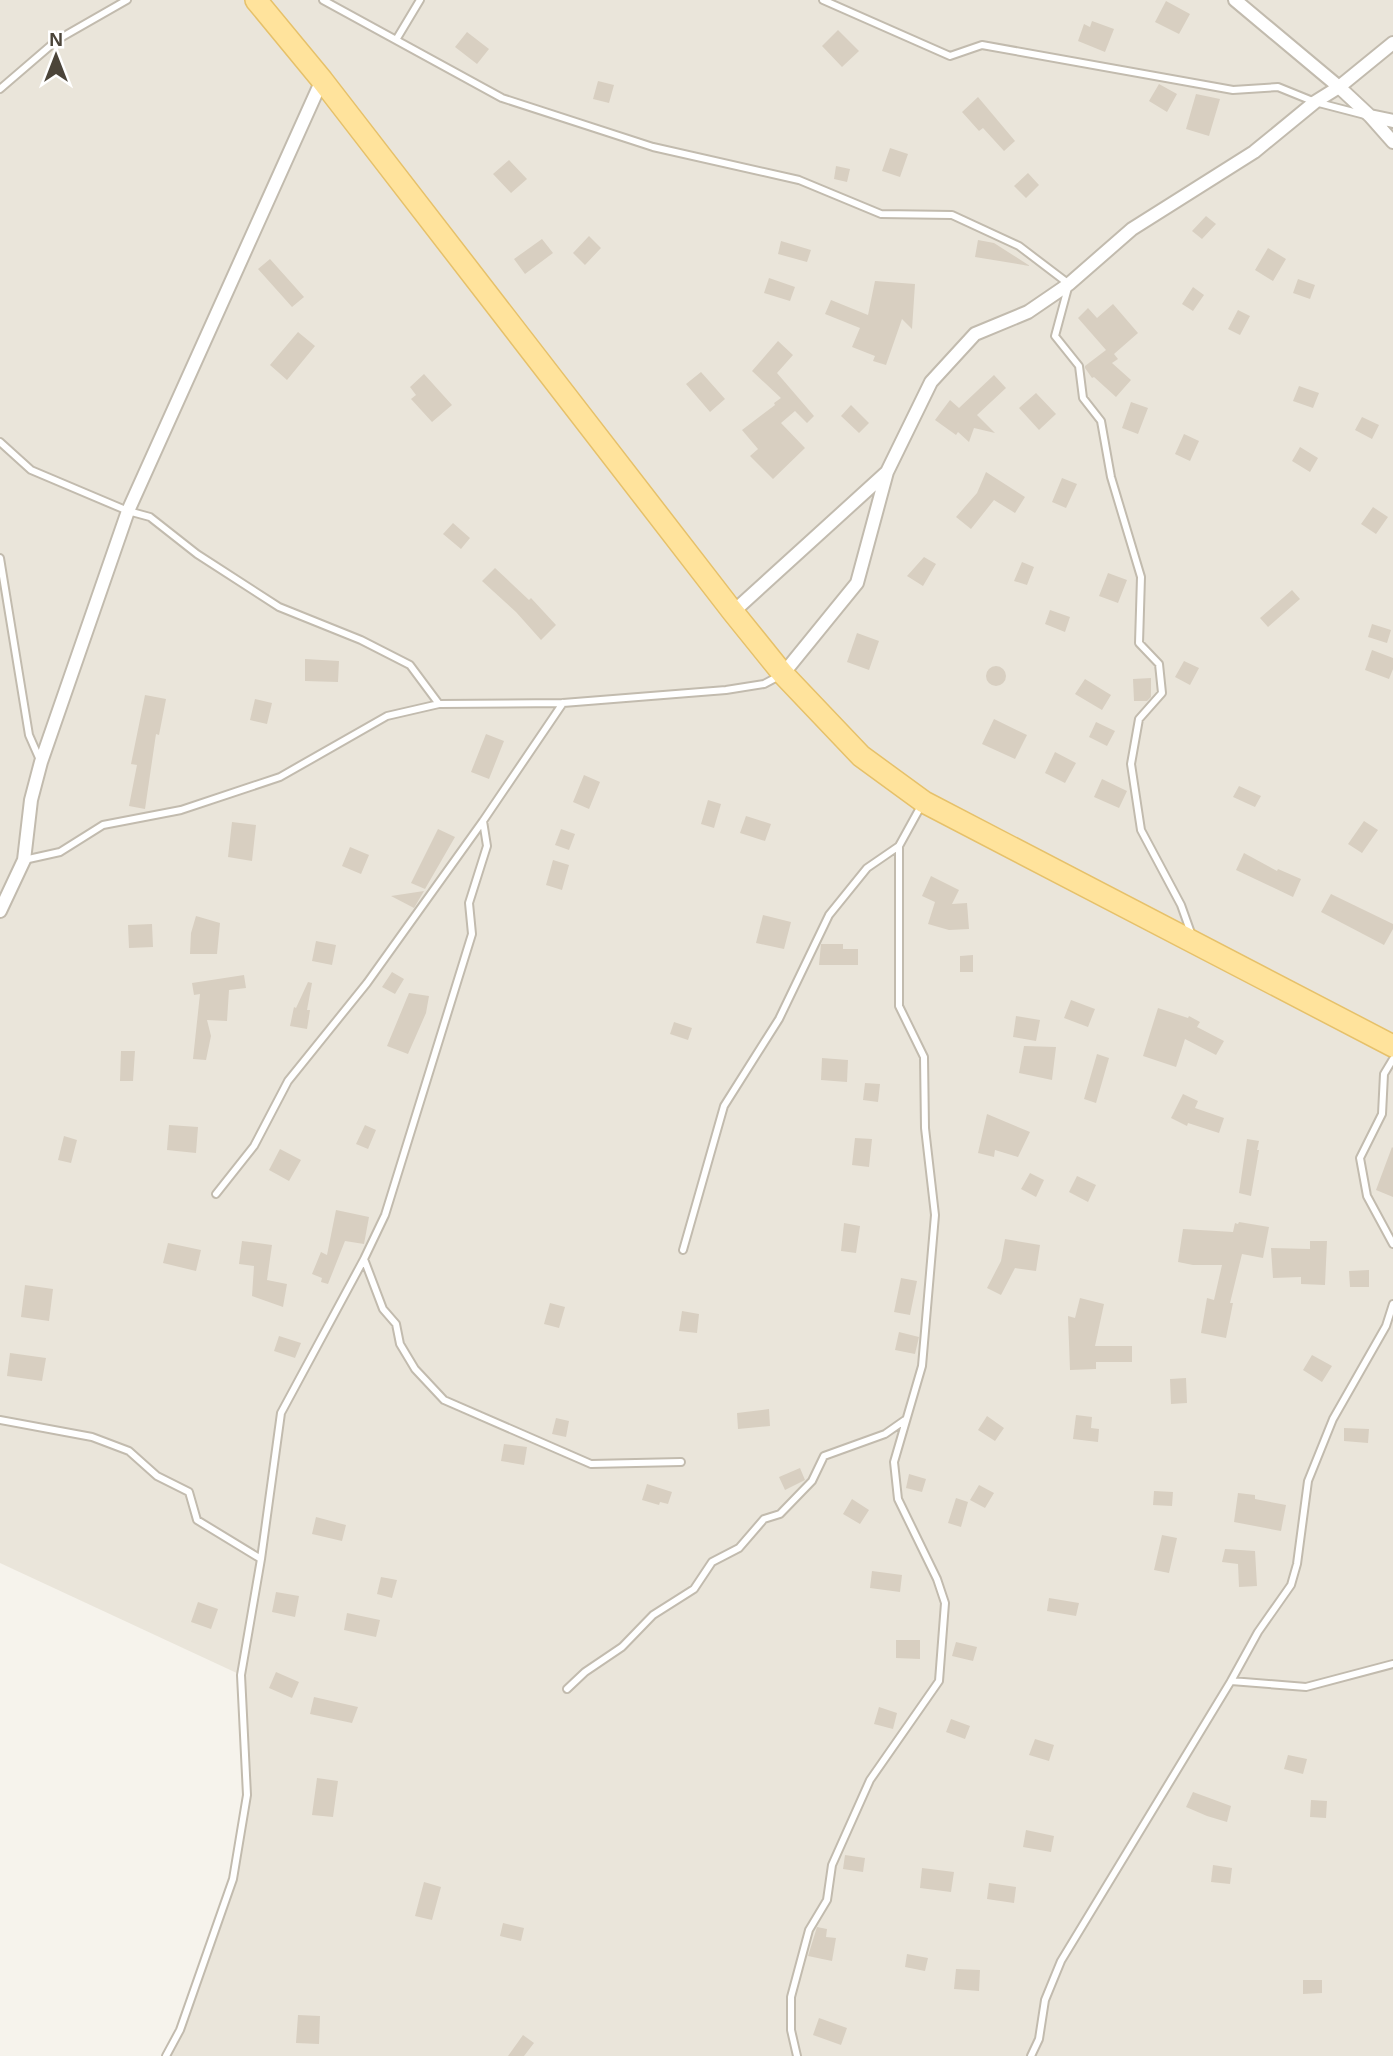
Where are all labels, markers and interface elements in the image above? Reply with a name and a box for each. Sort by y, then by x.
north arrow [21,21,91,91]
text: N [49,29,63,50]

